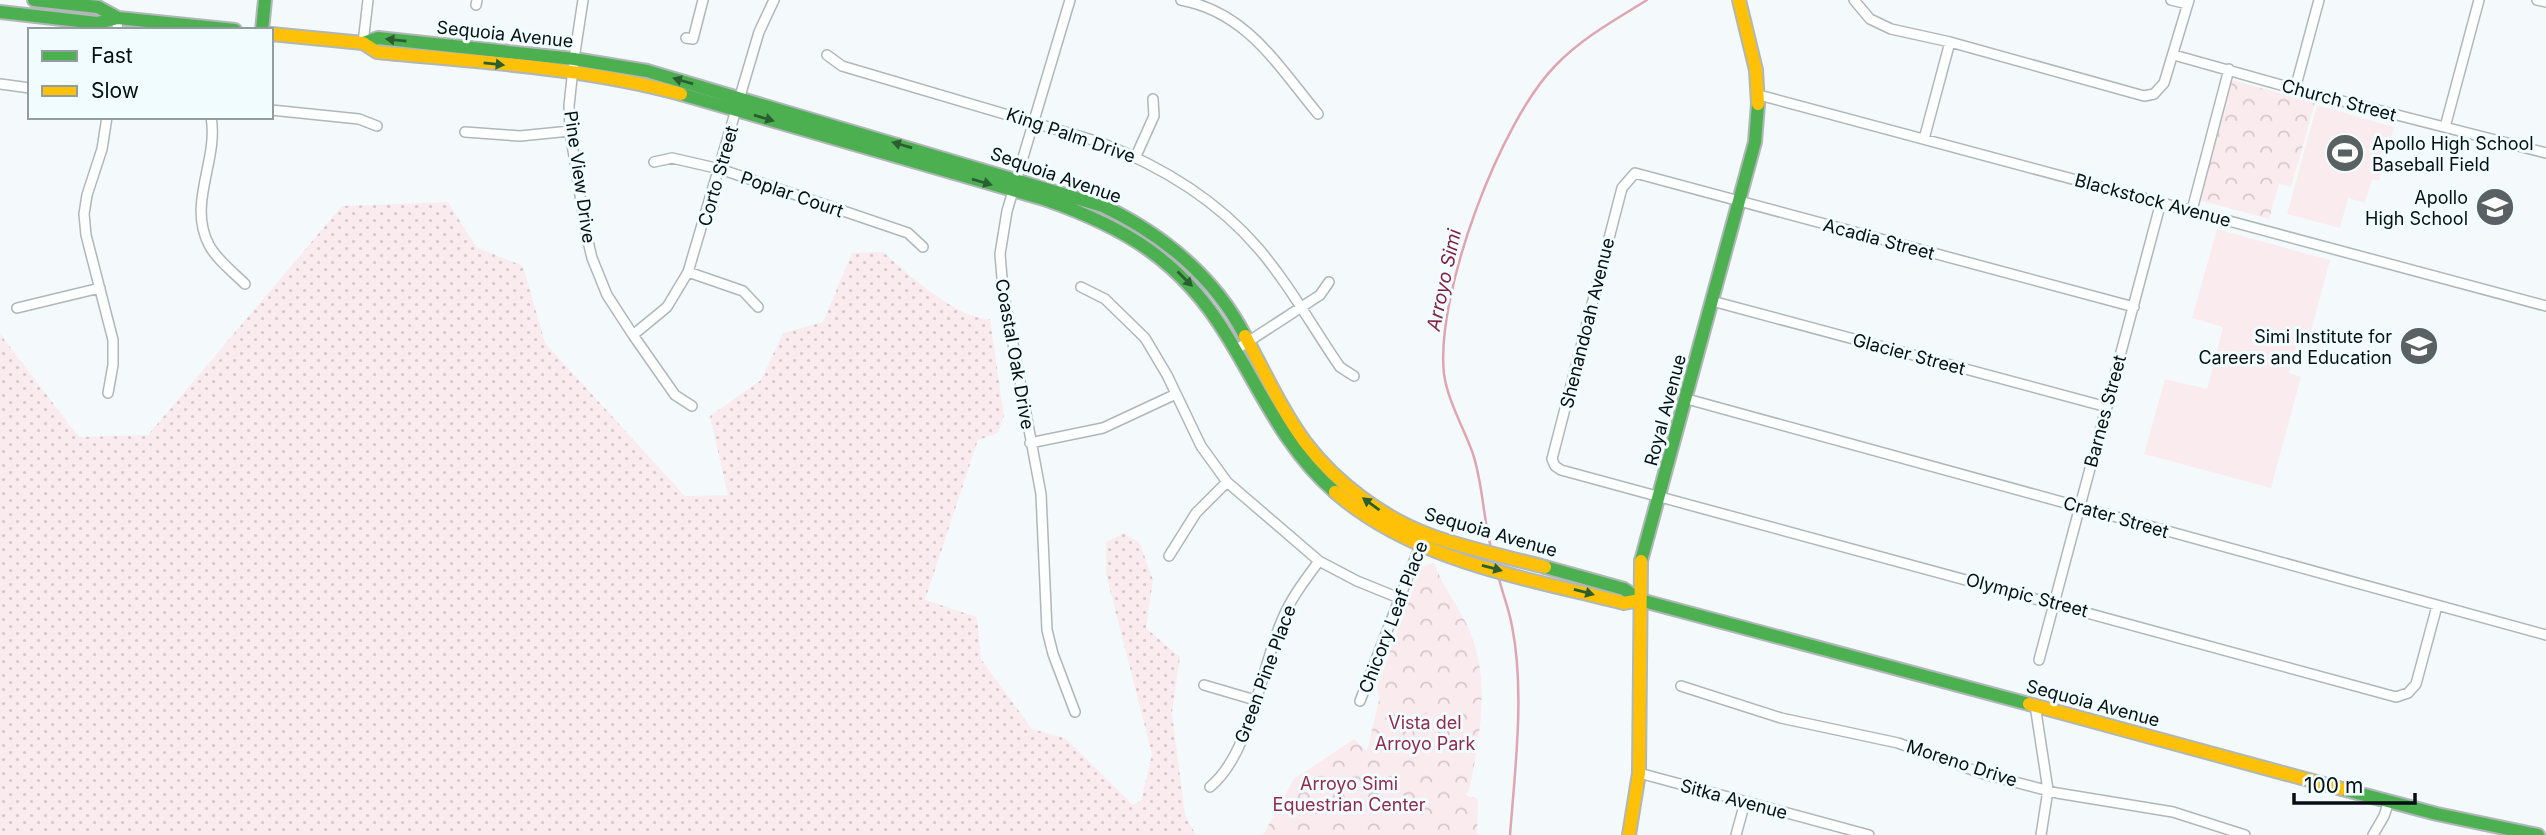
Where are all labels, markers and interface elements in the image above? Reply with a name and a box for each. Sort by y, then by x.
street label: Sequoia Avenue [436,16,574,52]
legend [28,28,273,119]
one-way arrow [384,34,406,45]
text: Fast [91,43,133,68]
one-way arrow [483,59,505,70]
street label: Church Street [2279,75,2399,125]
one-way arrow [672,76,693,86]
text: Slow [91,78,139,103]
street label: King Palm Drive [1004,103,1138,167]
street label: Pine View Drive [560,109,600,245]
one-way arrow [754,114,775,124]
street label: Corto Street [694,123,742,229]
sports icon: Apollo High School Baseball Field [2324,132,2366,174]
place label: Apollo High School Baseball Field [2372,133,2534,175]
one-way arrow [891,139,912,149]
street label: Sequoia Avenue [988,143,1124,207]
street label: Poplar Court [738,167,846,221]
street label: Blackstock Avenue [2073,169,2233,231]
one-way arrow [972,178,993,188]
school or university icon: Apollo High School [2474,186,2516,228]
place label: Apollo High School [2365,187,2468,229]
street label: Acadia Street [1821,214,1937,264]
water label: Arroyo Simi [1422,227,1466,334]
street label: Shenandoah Avenue [1556,236,1618,410]
one-way arrow [1176,270,1193,287]
street label: Coastal Oak Drive [991,277,1039,431]
school or university icon: Simi Institute for Careers and Education [2398,325,2440,367]
place label: Simi Institute for Careers and Education [2198,326,2392,368]
street label: Glacier Street [1850,329,1968,379]
street label: Royal Avenue [1640,352,1690,468]
street label: Barnes Street [2080,352,2130,469]
street label: Crater Street [2061,492,2171,542]
one-way arrow [1362,497,1380,511]
street label: Sequoia Avenue [1422,503,1560,561]
street label: Chicory Leaf Place [1354,538,1432,696]
one-way arrow [1482,563,1503,573]
street label: Olympic Street [1964,569,2090,621]
one-way arrow [1573,587,1595,598]
street label: Green Pine Place [1230,602,1300,746]
street label: Sequoia Avenue [2024,675,2162,731]
park label: Vista del Arroyo Park [1375,712,1475,754]
street label: Moreno Drive [1904,735,2020,791]
scale bar [2294,762,2415,806]
park label: Arroyo Simi Equestrian Center [1273,773,1426,815]
text: 100 m [2304,773,2363,798]
street label: Sitka Avenue [1678,775,1790,823]

